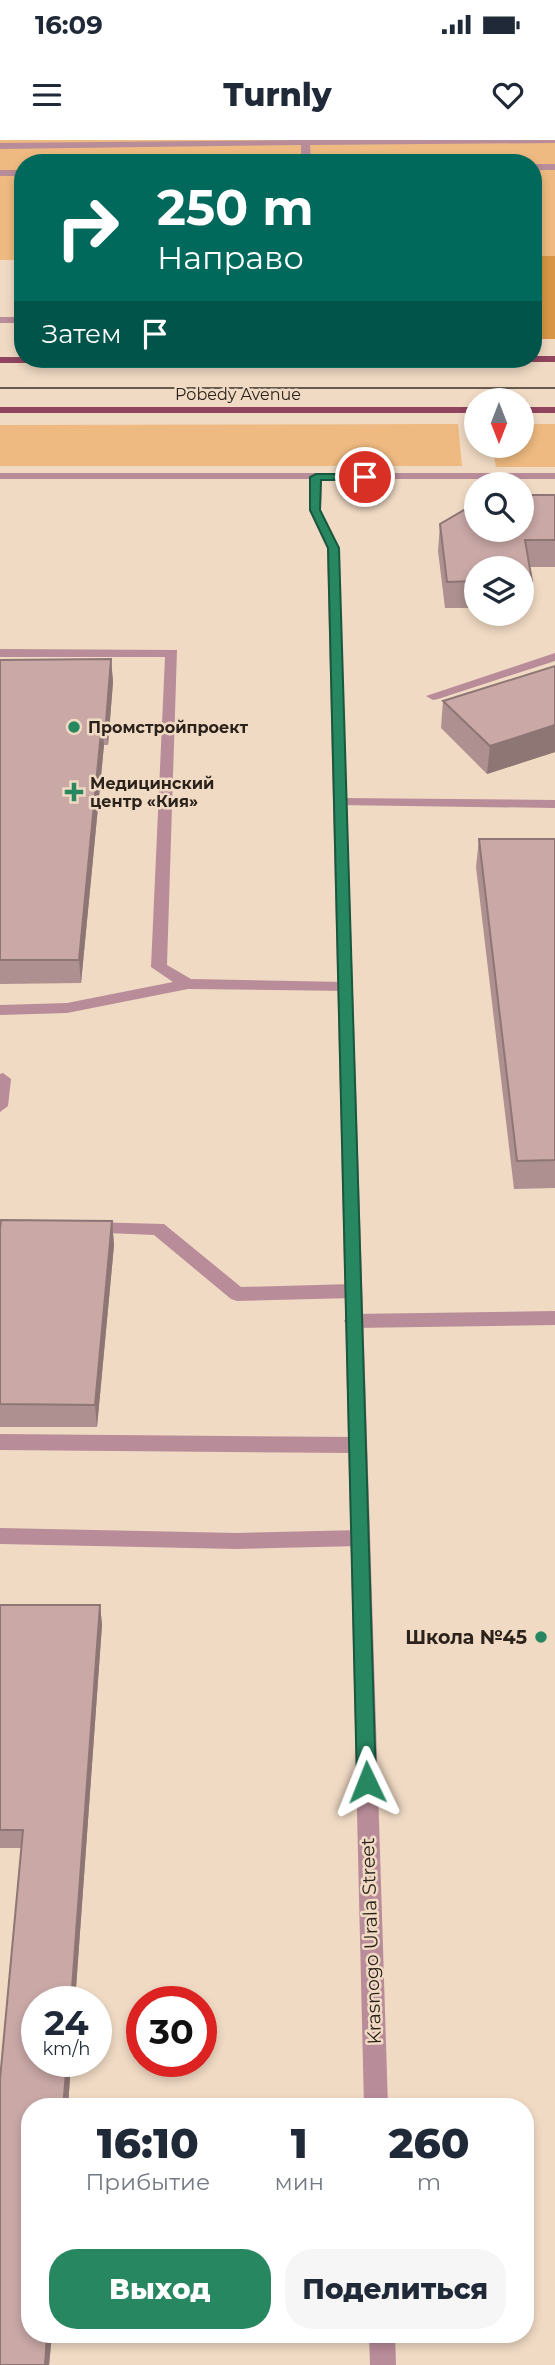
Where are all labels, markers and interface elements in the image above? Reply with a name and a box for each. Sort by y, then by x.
text: 16:09 [35,9,103,41]
text: Turnly [223,75,332,114]
icon: menu [28,76,66,114]
icon: heart [489,76,527,114]
text: 250 m [157,178,314,237]
icon: right [42,182,133,273]
text: Направо [157,238,304,277]
icon: arrive [136,315,174,353]
text: Затем [42,318,122,350]
street label: Pobedy Avenue [175,385,301,404]
north arrow [464,388,534,458]
map controls [464,388,534,626]
pin [335,447,395,507]
icon: arrive [346,458,384,496]
button: search [464,472,534,542]
button: layers [464,556,534,626]
place label: Промстройпроект [88,718,249,737]
marker: Промстройпроект [66,719,82,735]
place label: Медицинский центр «Кия» [90,774,214,811]
marker: Медицинский центр «Кия» [64,782,84,802]
place label: Школа №45 [405,1626,527,1649]
marker: Школа №45 [533,1629,549,1645]
position arrow [330,1745,404,1819]
street label: Krasnogo Urala Street [356,1837,386,2045]
speed limit sign: 30 [126,1986,217,2077]
text: 24 [44,2001,89,2044]
text: km/h [42,2038,91,2060]
text: 16:10 [97,2117,199,2169]
text: 1 [291,2117,308,2169]
text: 260 [388,2117,470,2169]
text: Прибытие [85,2168,210,2196]
text: мин [275,2168,324,2196]
text: m [417,2168,441,2196]
button: Выход [49,2249,271,2329]
button: Поделиться [285,2249,506,2329]

